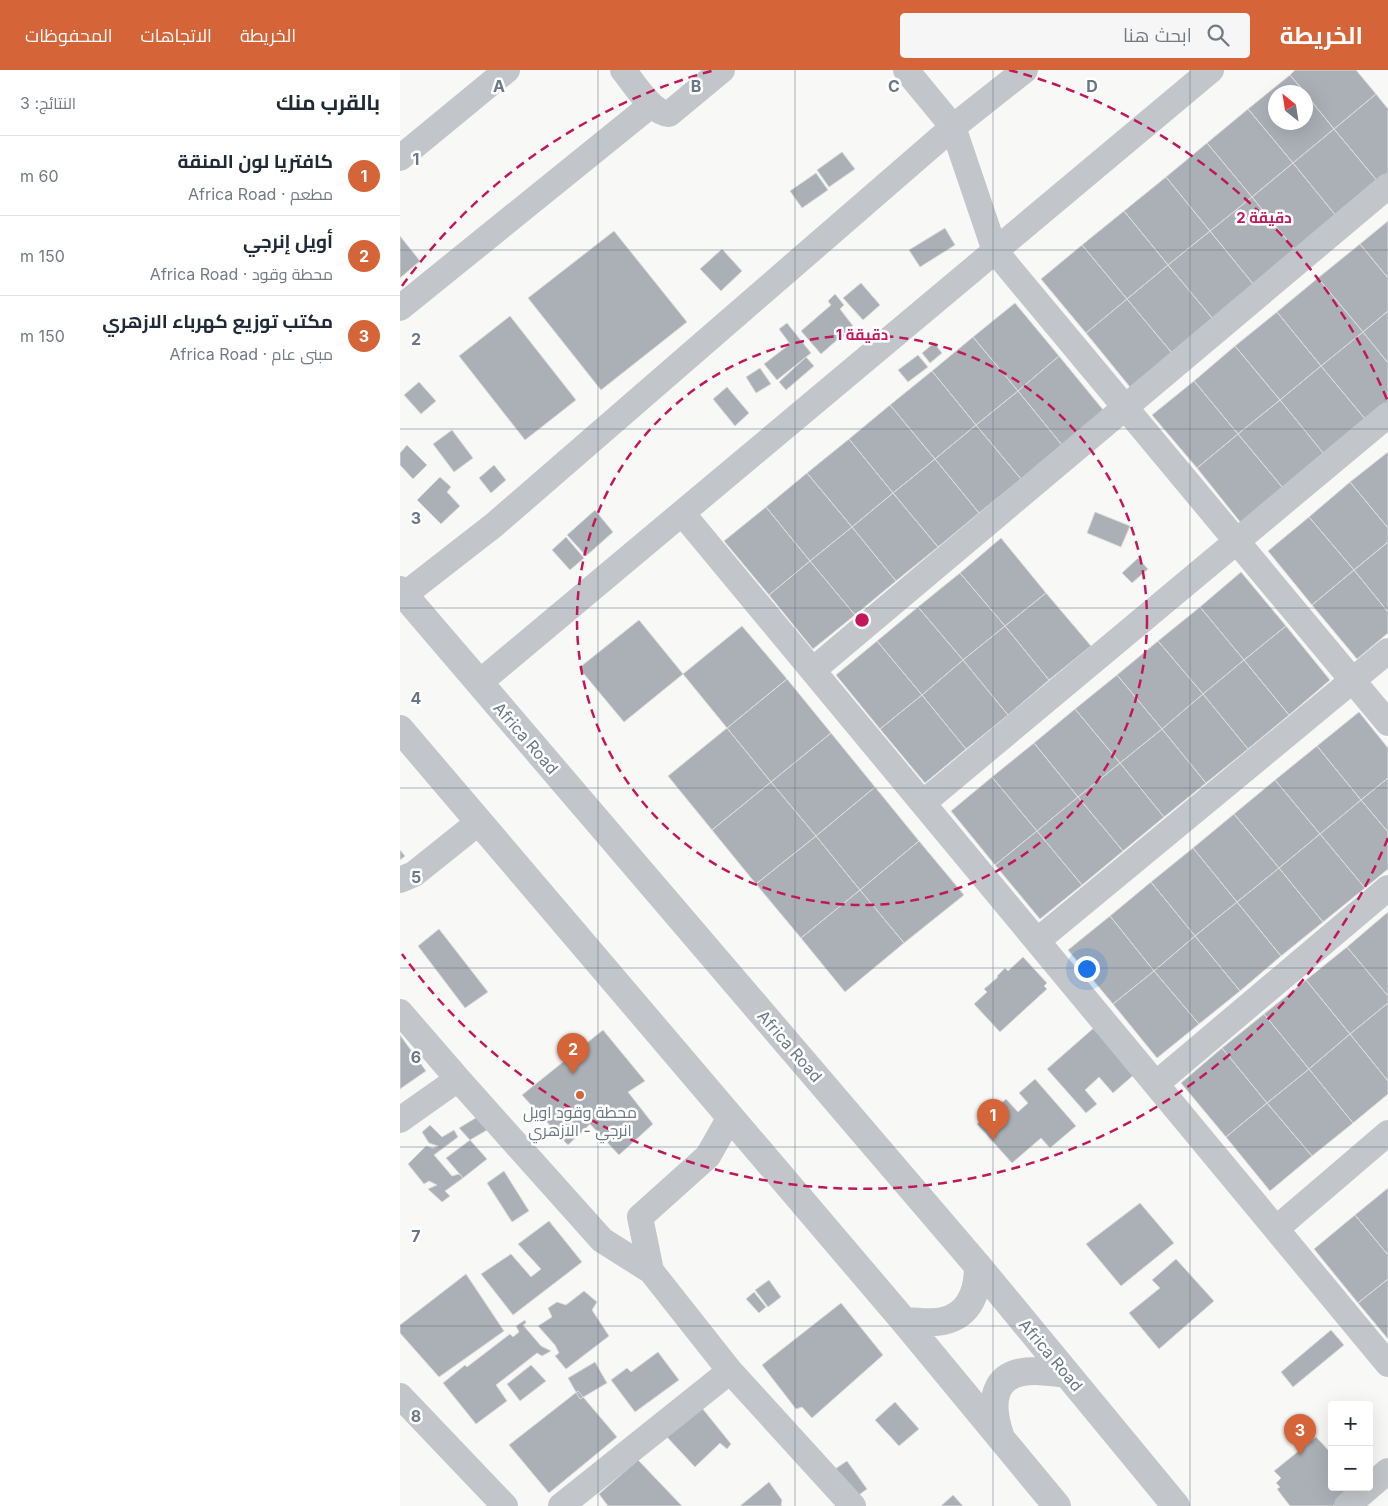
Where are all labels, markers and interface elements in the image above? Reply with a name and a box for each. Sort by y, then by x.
search box [900,13,1250,58]
icon: search [1204,21,1232,49]
text: الخريطة [1280,21,1363,50]
text: ابحث هنا [1123,24,1192,47]
text: المحفوظات [25,25,113,46]
text: الاتجاهات [141,25,212,46]
text: الخريطة [240,25,296,46]
text: A [493,76,505,96]
text: B [691,76,701,96]
text: C [888,76,900,96]
text: D [1086,76,1098,96]
north arrow [1268,85,1313,130]
text: بالقرب منك [276,90,380,115]
text: النتائج: 3 [20,93,76,113]
text: 1 [413,149,419,169]
text: كافتريا لون المنقة [178,150,333,173]
text: 60 m [20,166,59,186]
text: 1 [361,166,367,186]
text: مطعم · Africa Road [188,184,333,204]
text: 2 دقيقة [1236,208,1292,227]
text: أويل إنرجي [243,230,333,253]
text: 150 m [20,246,65,266]
text: 2 [359,246,369,266]
text: محطة وقود · Africa Road [150,264,333,284]
text: مكتب توزيع كهرباء الازهري [102,310,333,333]
text: 1 دقيقة [836,325,888,344]
text: 150 m [20,326,65,346]
text: 3 [359,326,369,346]
text: 2 [411,329,421,349]
text: مبنى عام · Africa Road [169,344,333,364]
text: 3 [411,508,421,528]
centre of rings [853,611,871,629]
text: 4 [411,688,422,708]
street label: Africa Road [489,698,563,778]
text: 5 [411,867,421,887]
your location [1074,956,1100,982]
street label: Africa Road [753,1006,827,1086]
pin: 2 [557,1033,589,1074]
text: 6 [411,1047,421,1067]
marker: محطة وقود اويل انرجي - الازهري [574,1089,586,1101]
pin: 1 [977,1099,1009,1140]
place label: محطة وقود اويل انرجي - الازهري [523,1102,637,1144]
text: 7 [411,1226,421,1246]
street label: Africa Road [1015,1315,1087,1395]
map controls [1328,1401,1373,1491]
button: + [1328,1401,1373,1446]
text: 8 [411,1406,421,1426]
pin: 3 [1284,1414,1316,1455]
button: − [1328,1446,1373,1491]

